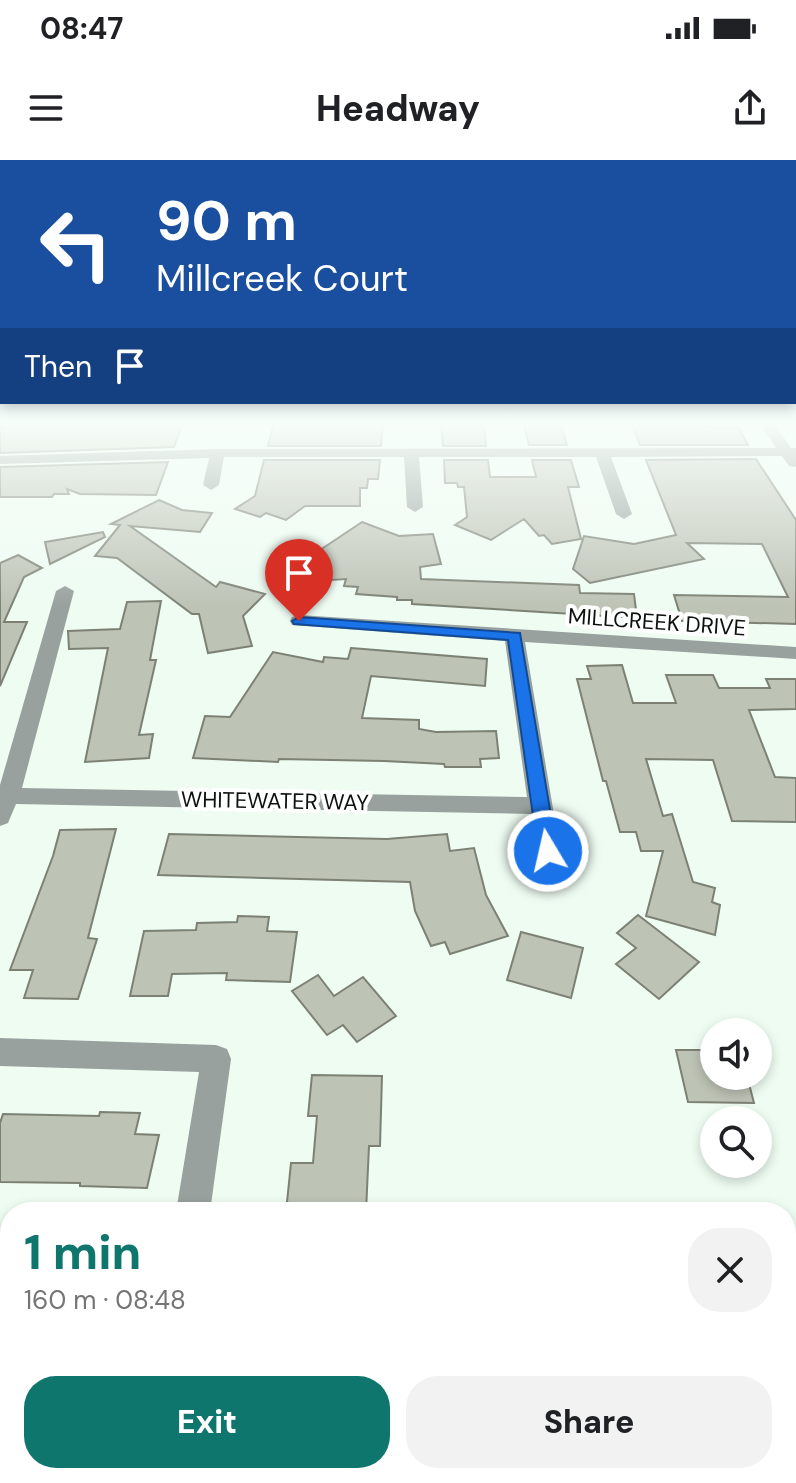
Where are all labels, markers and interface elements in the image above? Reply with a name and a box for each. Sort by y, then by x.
text: 08:47 [40,9,123,48]
text: Headway [316,85,480,132]
icon: menu [24,86,68,130]
icon: share [728,86,772,130]
text: 90 m [156,184,297,257]
icon: left [24,192,128,296]
text: Millcreek Court [156,255,408,302]
icon: arrive [108,344,152,388]
text: Then [24,347,92,386]
pin [265,539,333,621]
icon: arrive [277,551,321,595]
street label: MILLCREEK DRIVE [567,601,747,643]
street label: WHITEWATER WAY [181,785,369,817]
position arrow [506,809,590,893]
map controls [700,1018,772,1178]
button: sound [700,1018,772,1090]
button: search [700,1106,772,1178]
text: 1 min [24,1221,141,1284]
button: close [688,1228,772,1312]
text: 160 m · 08:48 [24,1283,186,1317]
button: Exit [24,1376,390,1468]
button: Share [406,1376,772,1468]

